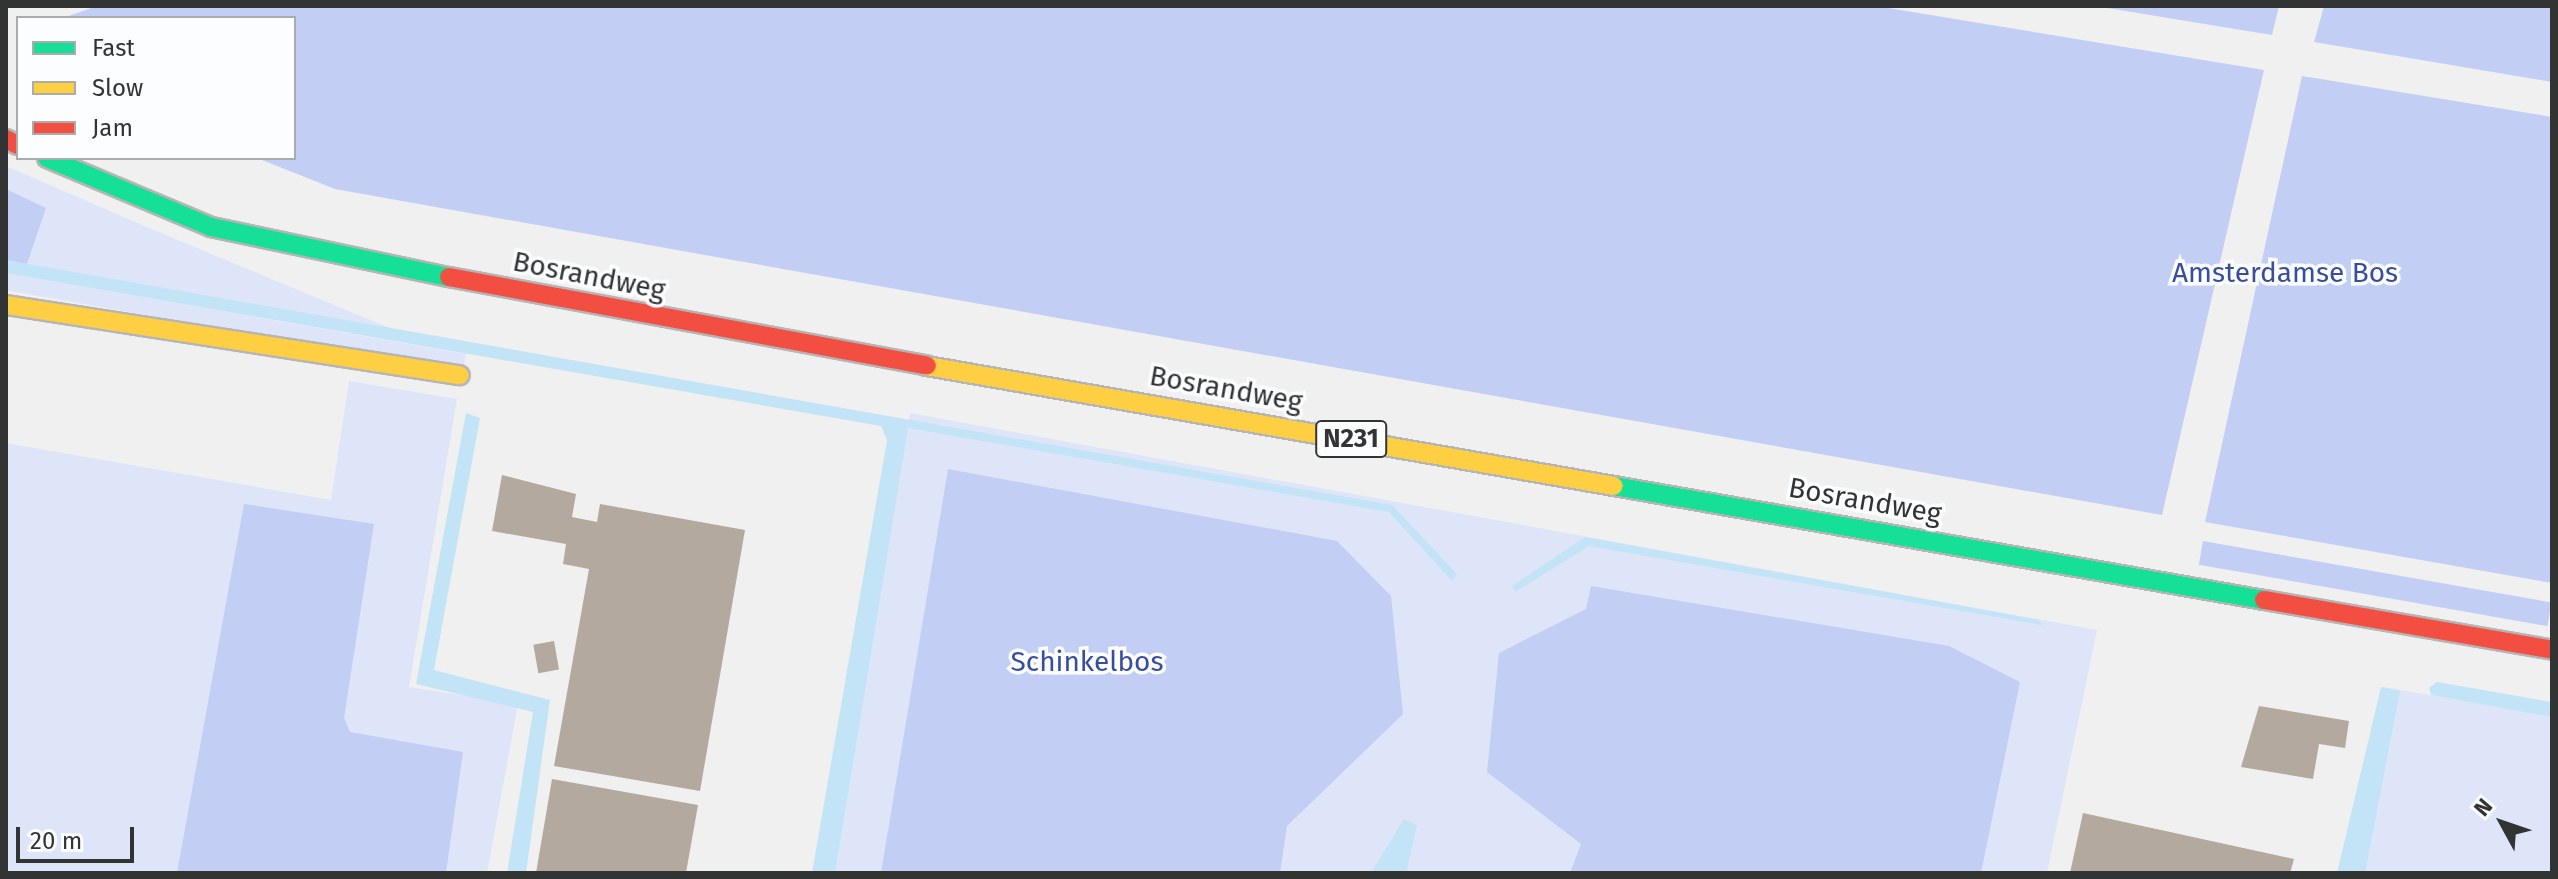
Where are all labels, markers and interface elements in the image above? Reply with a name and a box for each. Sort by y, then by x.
legend [16,16,296,160]
text: Fast [92,34,135,62]
text: Slow [92,74,143,102]
text: Jam [92,114,133,142]
street label: Bosrandweg [510,245,668,307]
park label: Amsterdamse Bos [2172,256,2398,290]
street label: Bosrandweg [1147,359,1305,419]
road number: N231 [1315,417,1387,461]
street label: Bosrandweg [1786,471,1944,531]
park label: Schinkelbos [1011,645,1163,679]
north arrow [2462,783,2542,863]
text: N [2468,793,2498,822]
scale bar [20,811,138,861]
text: 20 m [30,827,82,855]

